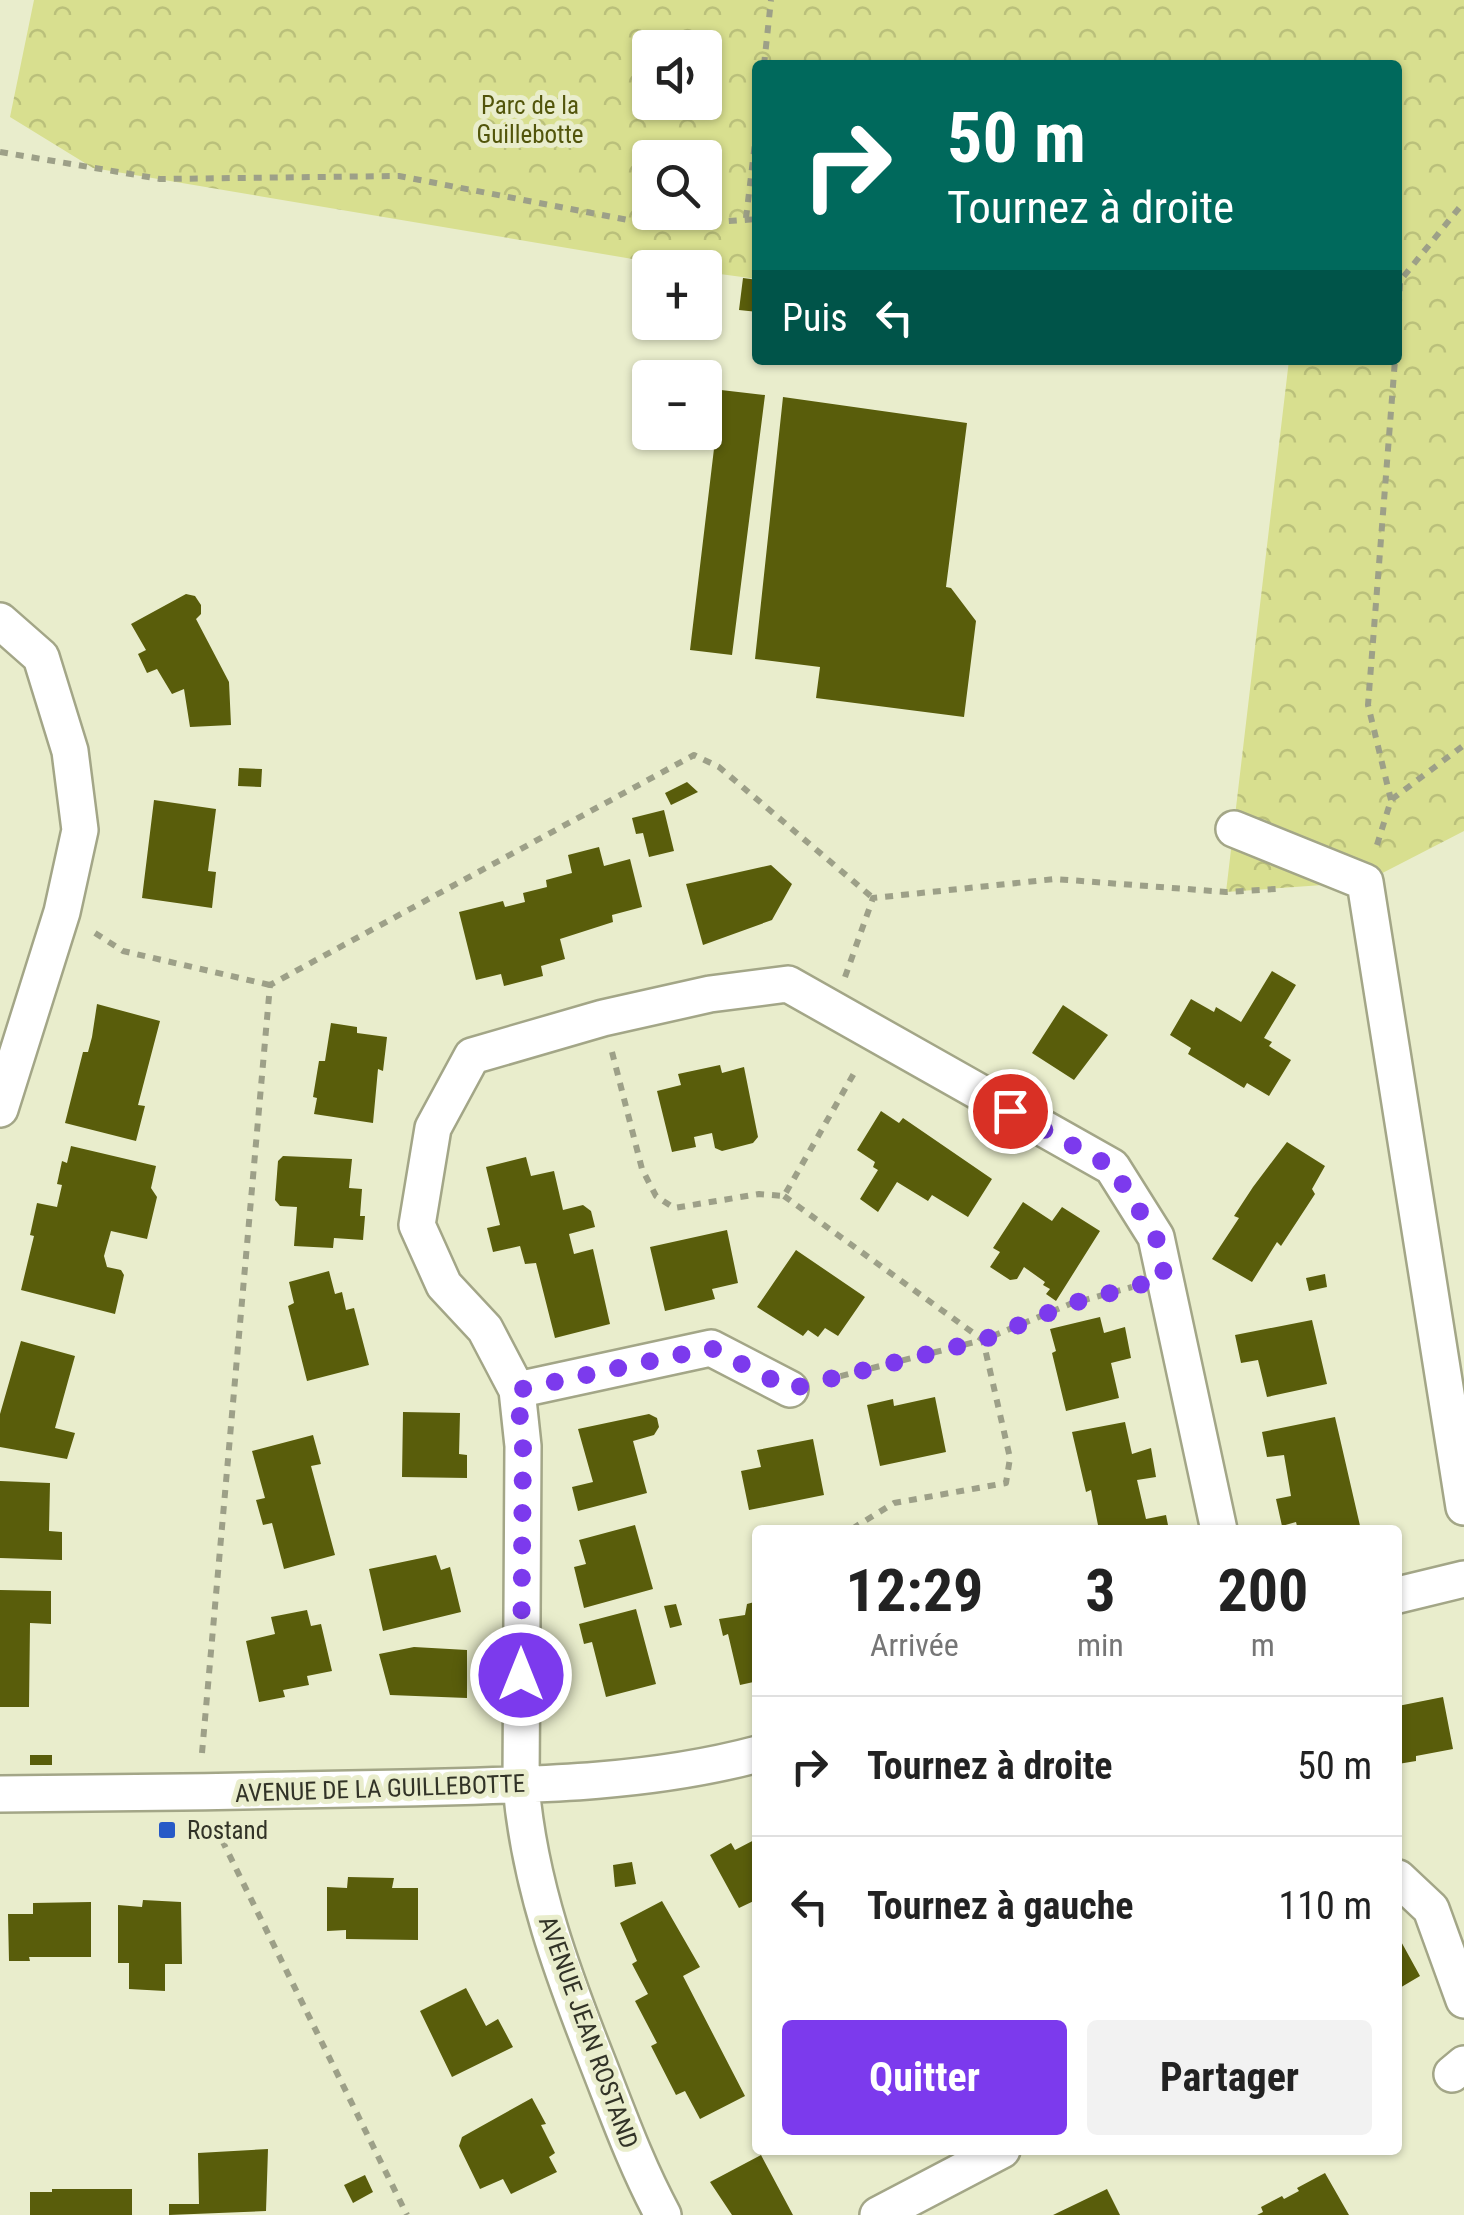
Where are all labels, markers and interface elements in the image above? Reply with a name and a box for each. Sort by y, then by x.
map controls [632,30,722,450]
button: sound [632,30,722,120]
park label: Parc de la Guillebotte [476,91,584,149]
text: 50 m [947,97,1086,179]
icon: right [782,100,912,230]
button: search [632,140,722,230]
text: Tournez à droite [947,181,1234,234]
button: + [632,250,722,340]
icon: left [867,290,922,345]
text: Puis [782,296,847,340]
button: − [632,360,722,450]
pin [968,1069,1053,1154]
icon: arrive [983,1084,1038,1139]
text: 12:29 [846,1555,983,1626]
text: 3 [1085,1555,1116,1626]
text: 200 [1217,1555,1308,1626]
position arrow [469,1623,573,1727]
text: Arrivée [870,1626,959,1664]
text: min [1077,1626,1124,1664]
text: m [1251,1626,1275,1664]
icon: right [782,1739,837,1794]
text: Tournez à droite [867,1744,1113,1788]
text: 50 m [1297,1744,1372,1788]
street label: AVENUE DE LA GUILLEBOTTE [234,1769,526,1808]
place label: Rostand [187,1816,268,1845]
marker: Rostand [156,1819,178,1841]
icon: left [782,1879,837,1934]
text: Tournez à gauche [867,1884,1134,1928]
text: 110 m [1278,1884,1372,1928]
street label: AVENUE JEAN ROSTAND [533,1912,644,2152]
button: Quitter [782,2020,1067,2135]
button: Partager [1087,2020,1372,2135]

